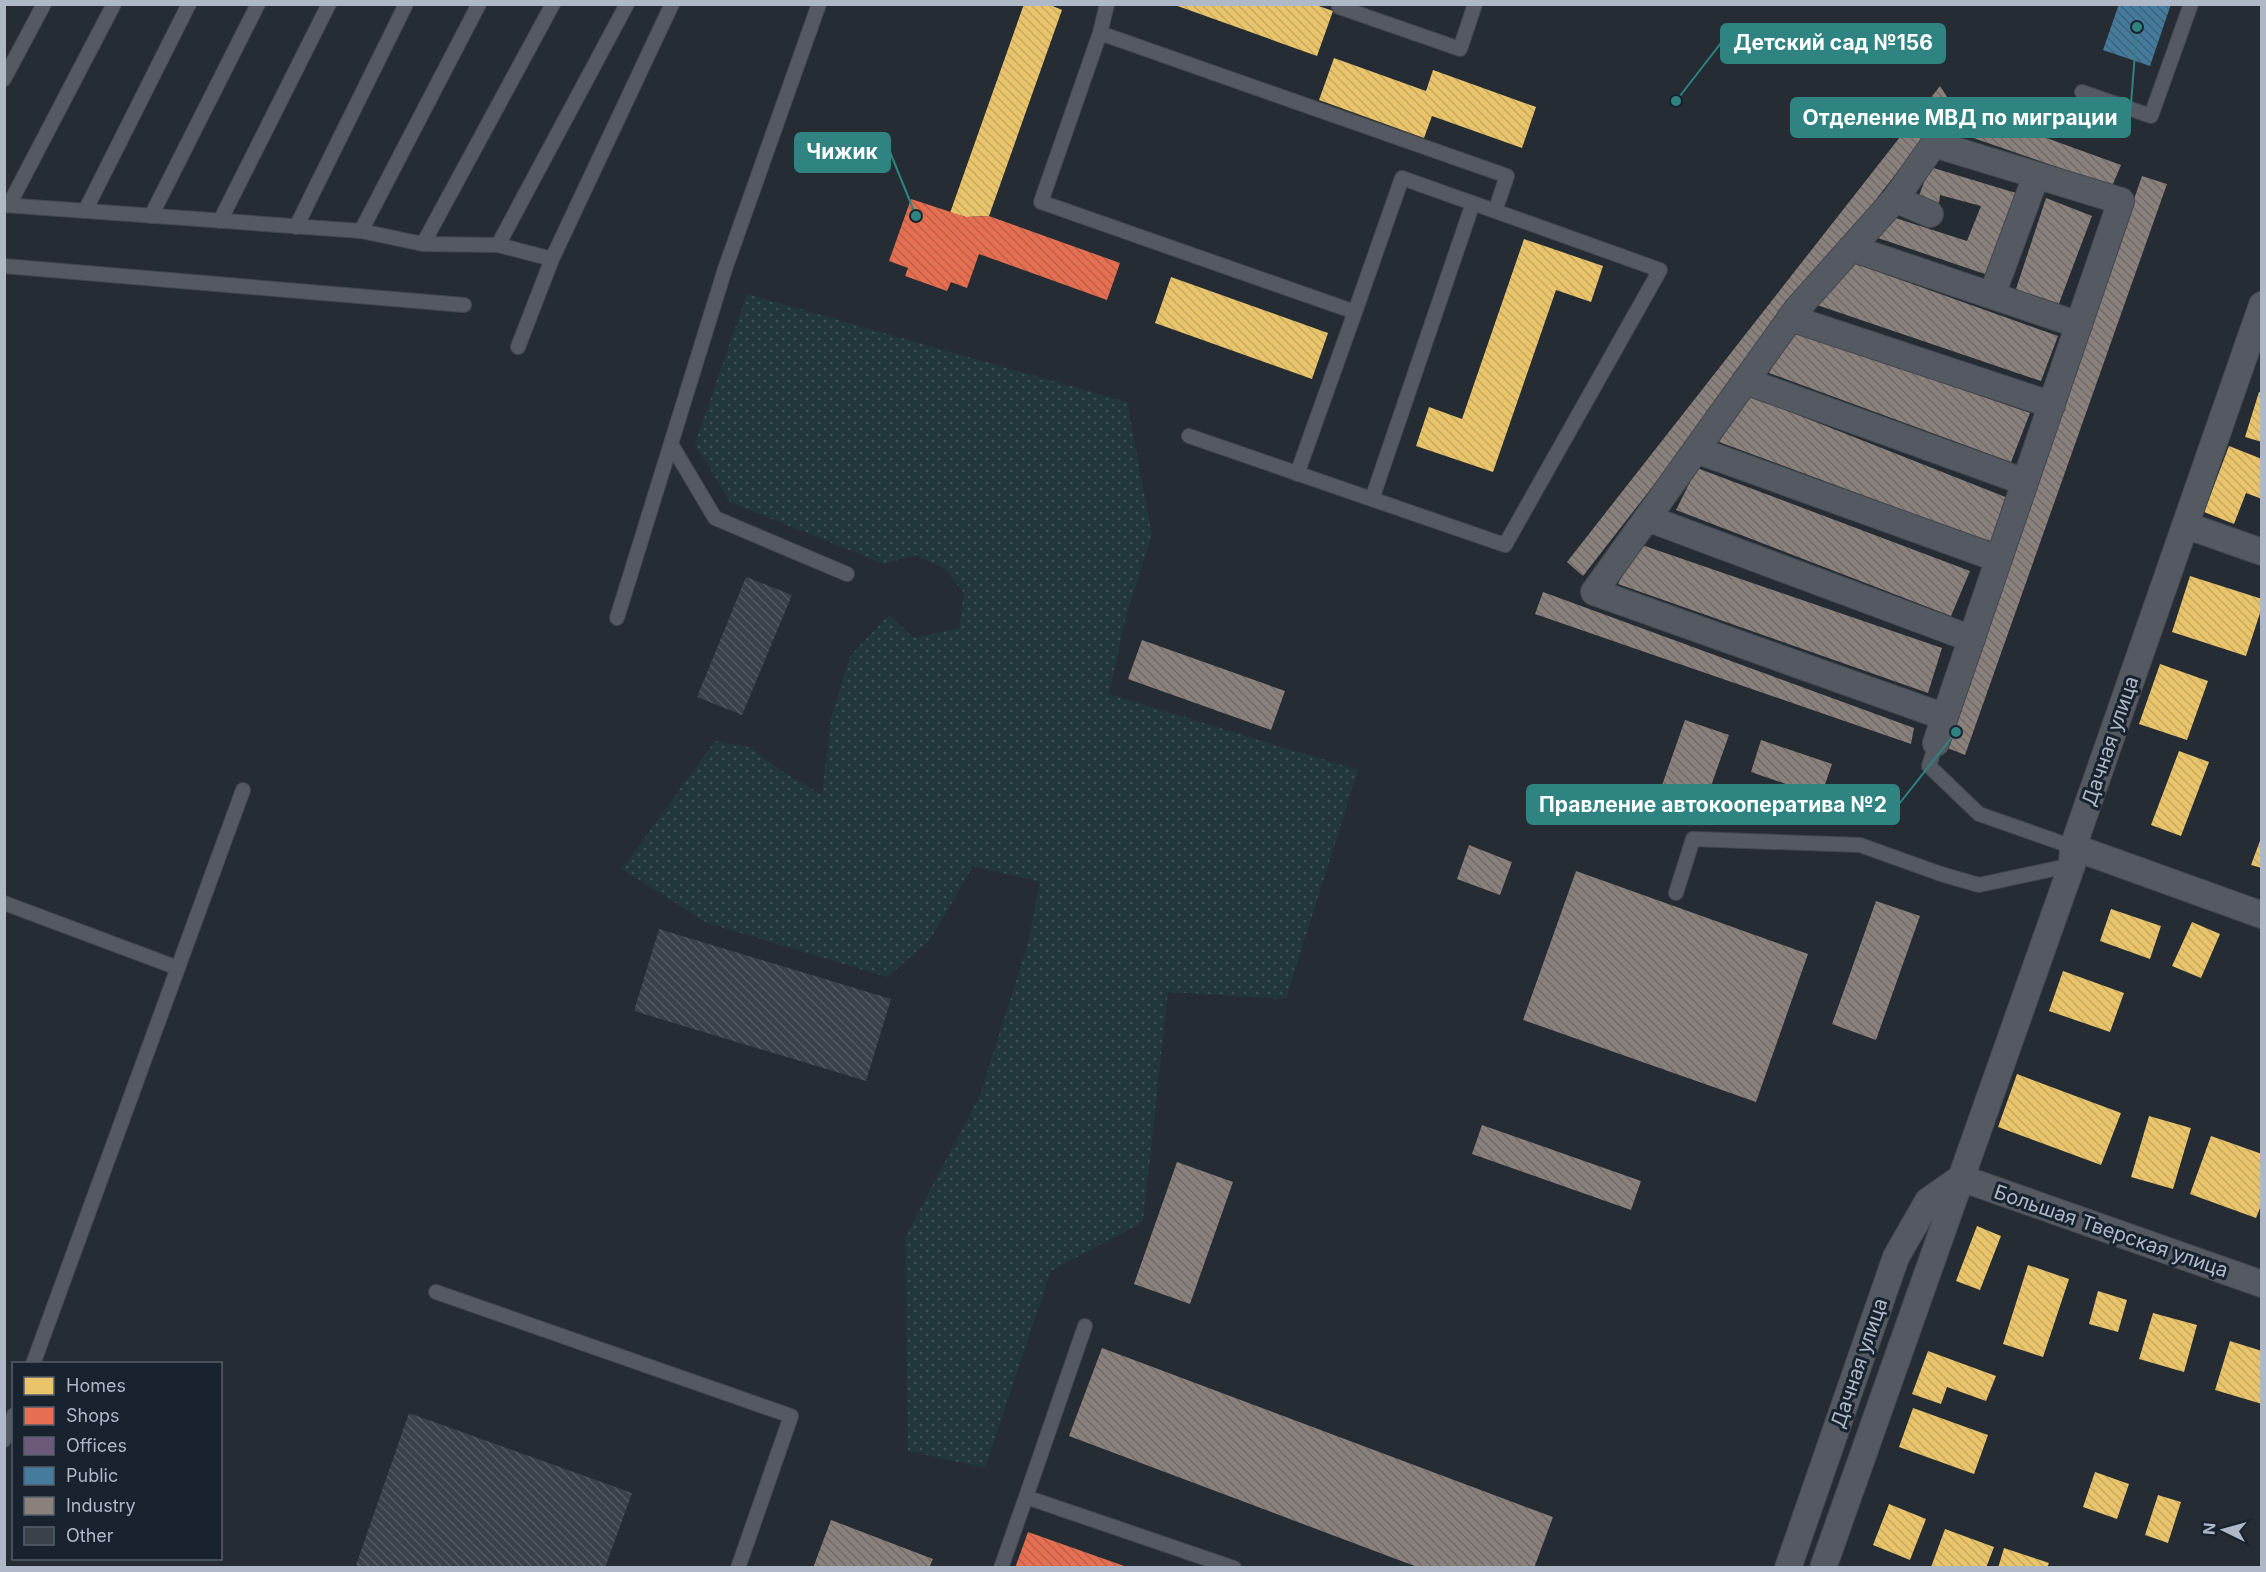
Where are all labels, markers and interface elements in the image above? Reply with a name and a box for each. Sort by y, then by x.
callout: Детский сад №156 [1721,24,1945,63]
text: Детский сад №156 [1733,30,1933,55]
callout: Отделение МВД по миграции [1791,98,2130,137]
text: Отделение МВД по миграции [1803,105,2118,130]
callout: Чижик [795,133,890,172]
text: Чижик [806,139,878,164]
street label: Дачная улица [2077,673,2143,809]
callout: Правление автокооператива №2 [1527,785,1899,824]
text: Правление автокооператива №2 [1539,792,1887,817]
street label: Большая Тверская улица [1991,1180,2231,1282]
street label: Дачная улица [1826,1295,1892,1431]
legend [12,1362,222,1560]
text: Homes [66,1375,126,1396]
text: Shops [66,1405,120,1426]
text: Offices [66,1435,127,1456]
text: Public [66,1465,118,1486]
text: Industry [66,1495,136,1516]
north arrow [2194,1500,2254,1560]
text: N [2199,1522,2220,1536]
text: Other [66,1525,114,1546]

